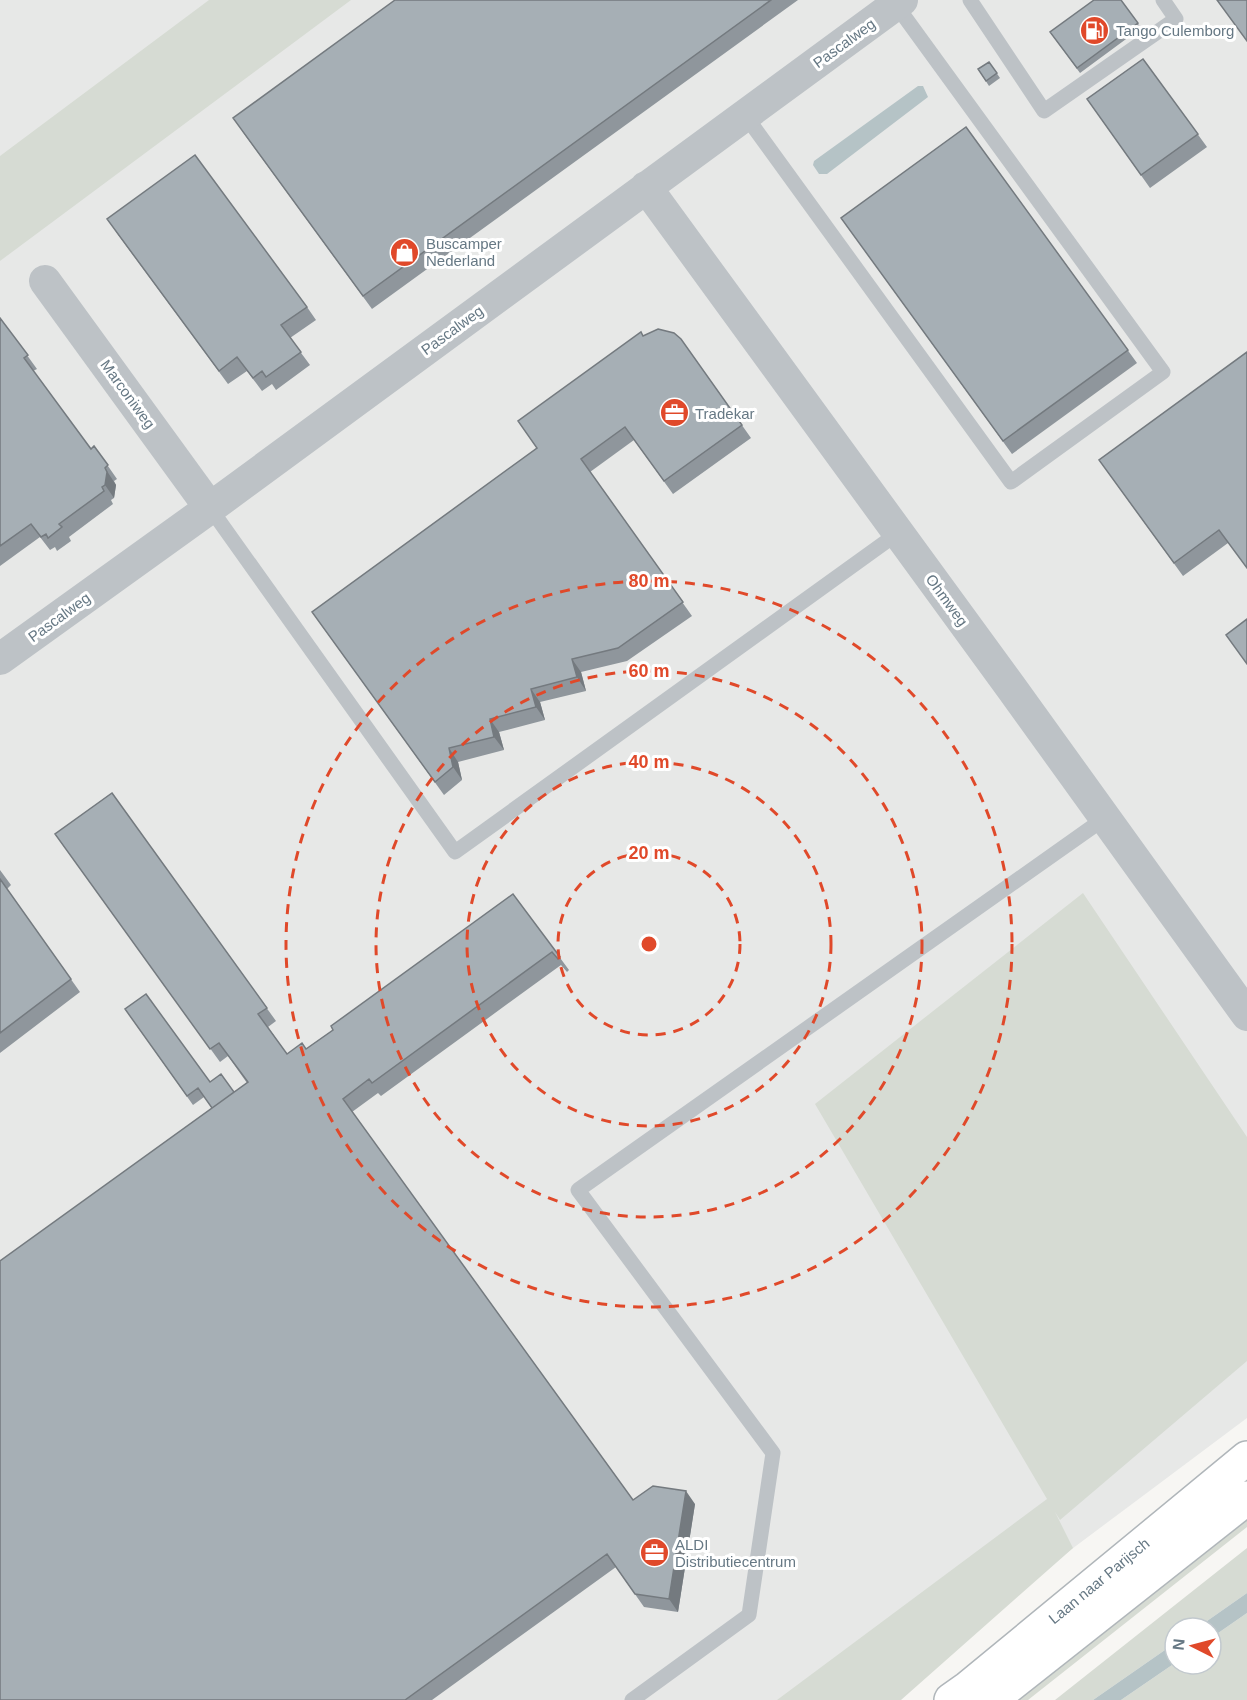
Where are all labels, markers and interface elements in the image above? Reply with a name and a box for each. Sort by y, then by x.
fuel station icon: Tango Culemborg [1079,14,1111,46]
street label: Pascalweg [810,15,878,71]
place label: Tango Culemborg [1116,22,1234,39]
place label: Buscamper Nederland [426,235,502,269]
shop icon: Buscamper Nederland [389,236,421,268]
street label: Pascalweg [418,302,486,358]
street label: Marconiweg [97,356,159,432]
office icon: Tradekar [658,397,690,429]
place label: Tradekar [695,405,754,422]
text: 80 m [628,571,670,591]
street label: Ohmweg [922,571,972,629]
street label: Pascalweg [25,589,93,645]
text: 60 m [628,661,670,681]
text: 40 m [628,752,670,772]
text: 20 m [628,843,670,863]
centre of rings [639,934,659,954]
street label: Laan naar Parijsch [1045,1534,1152,1627]
place label: ALDI Distributiecentrum [675,1536,796,1570]
office icon: ALDI Distributiecentrum [638,1537,670,1569]
north arrow [1163,1616,1223,1676]
text: N [1170,1638,1188,1651]

